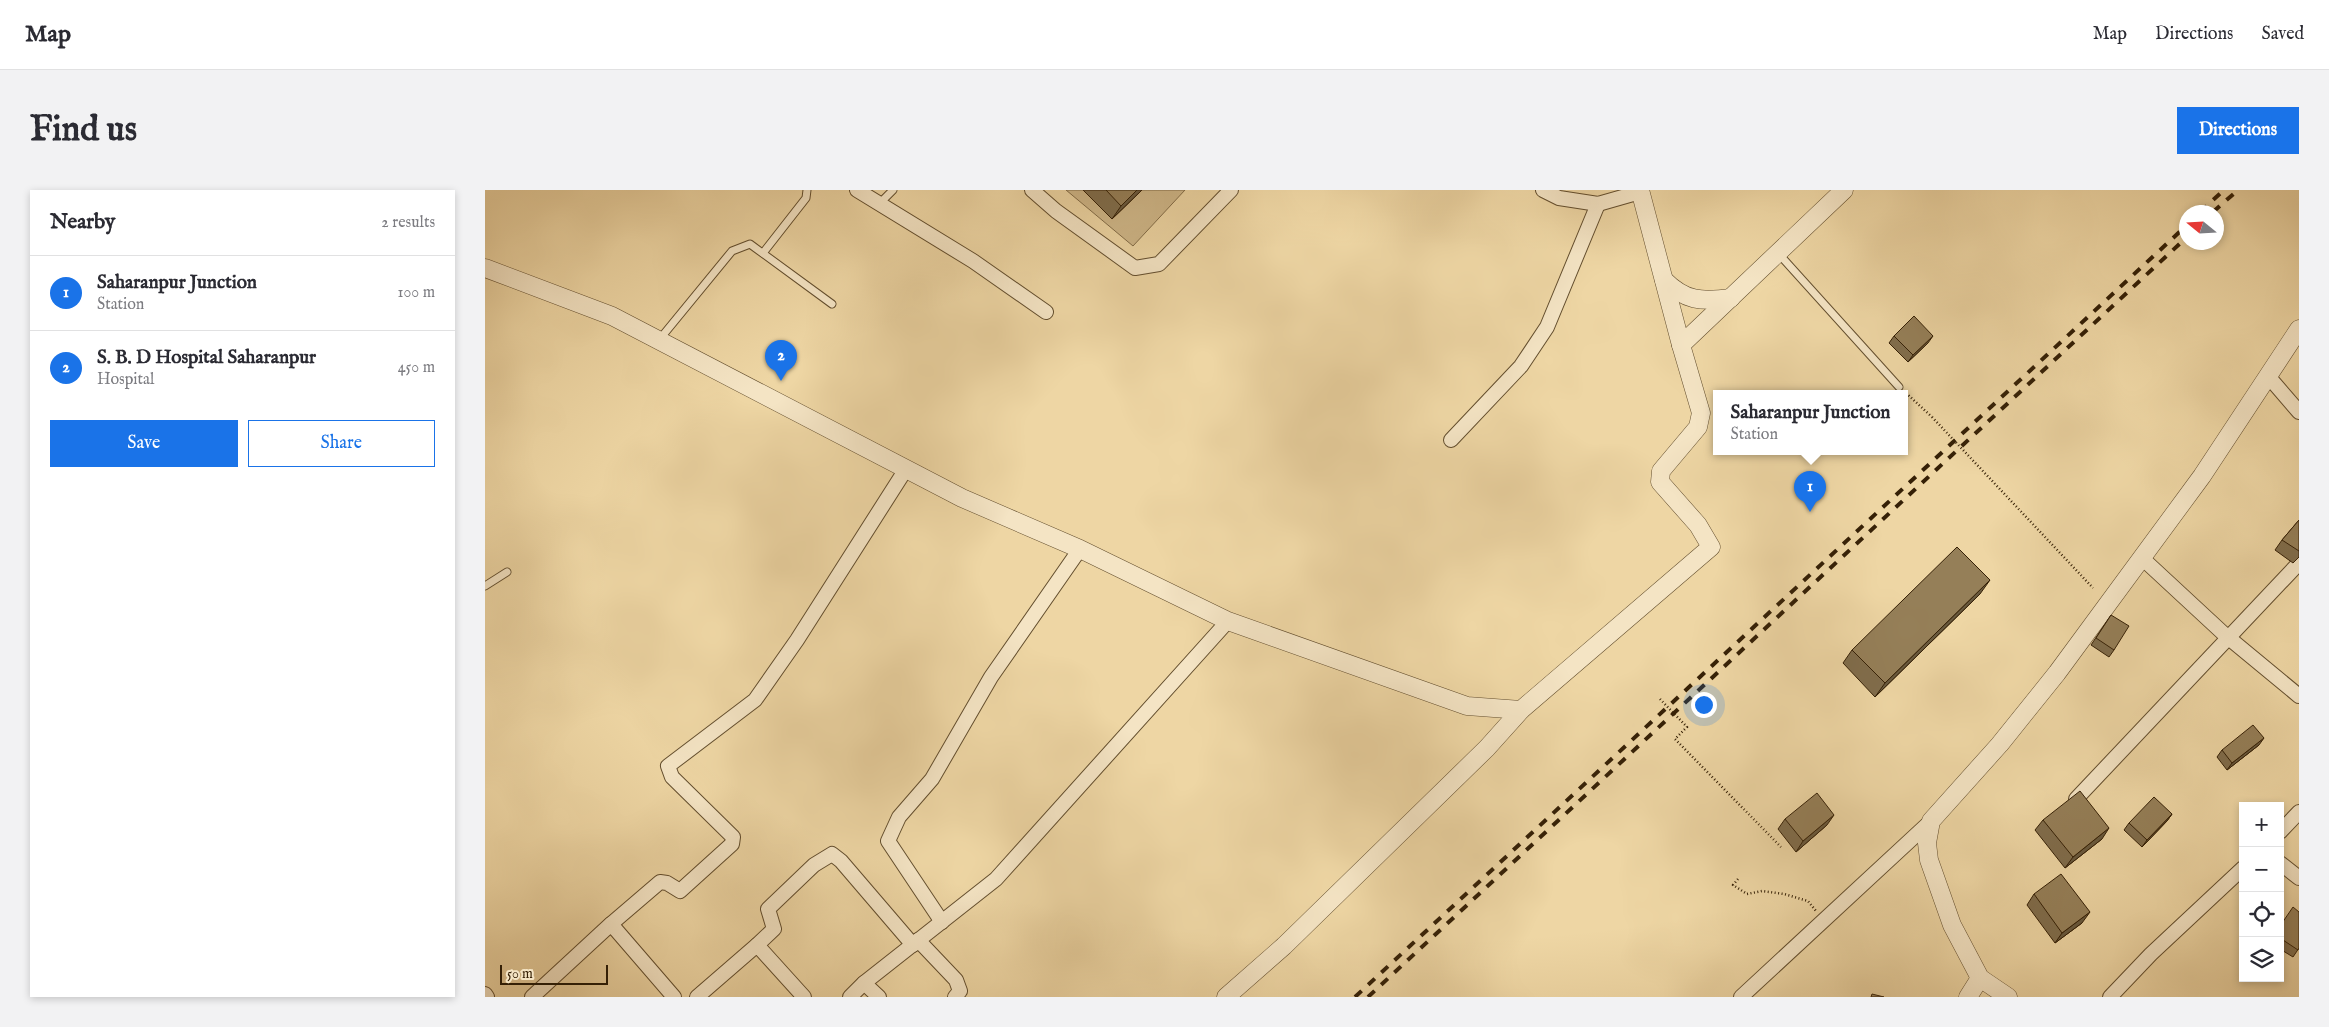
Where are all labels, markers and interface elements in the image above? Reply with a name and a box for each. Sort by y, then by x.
text: Map [25,19,71,50]
text: Map [2093,23,2127,46]
text: Directions [2155,23,2233,46]
text: Saved [2261,23,2304,46]
button: Directions [2177,107,2299,154]
text: Find us [30,108,137,153]
north arrow [2179,205,2224,250]
text: Nearby [50,209,115,236]
text: 2 results [381,213,435,233]
text: Saharanpur Junction [97,271,257,295]
text: 1 [63,283,69,303]
text: 100 m [398,283,435,303]
text: Station [97,295,144,315]
pin: 2 [765,340,797,381]
text: S. B. D Hospital Saharanpur [97,346,316,370]
text: 2 [62,358,70,378]
text: 450 m [398,358,435,378]
text: Hospital [97,370,154,390]
popup [1713,390,1908,455]
text: Saharanpur Junction [1731,401,1890,425]
button: Save [50,420,238,467]
button: Share [248,420,435,467]
text: Station [1731,425,1778,445]
pin: 1 [1794,471,1826,512]
your location [1691,692,1717,718]
map controls [2239,802,2284,982]
button: + [2239,802,2284,847]
button: − [2239,847,2284,892]
button: locate [2239,892,2284,937]
button: layers [2239,937,2284,982]
scale bar [500,962,607,985]
text: 50 m [507,965,533,983]

